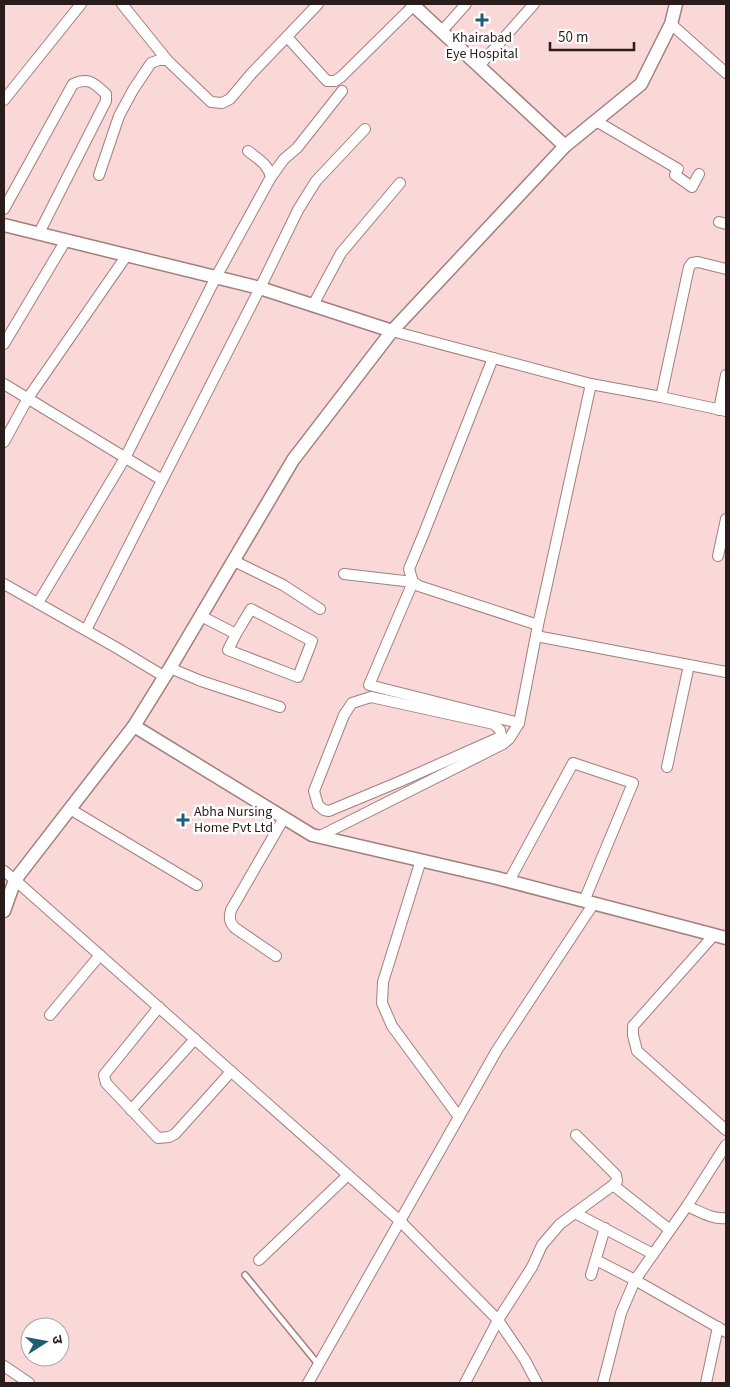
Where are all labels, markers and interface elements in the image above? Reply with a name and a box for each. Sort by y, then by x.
marker: Khairabad Eye Hospital [475,13,489,27]
scale bar [550,20,634,52]
text: 50 m [558,27,588,48]
place label: Khairabad Eye Hospital [446,28,519,64]
place label: Abha Nursing Home Pvt Ltd [194,802,273,838]
marker: Abha Nursing Home Pvt Ltd [176,813,190,827]
north arrow [20,1317,70,1367]
text: उ [46,1334,68,1346]

